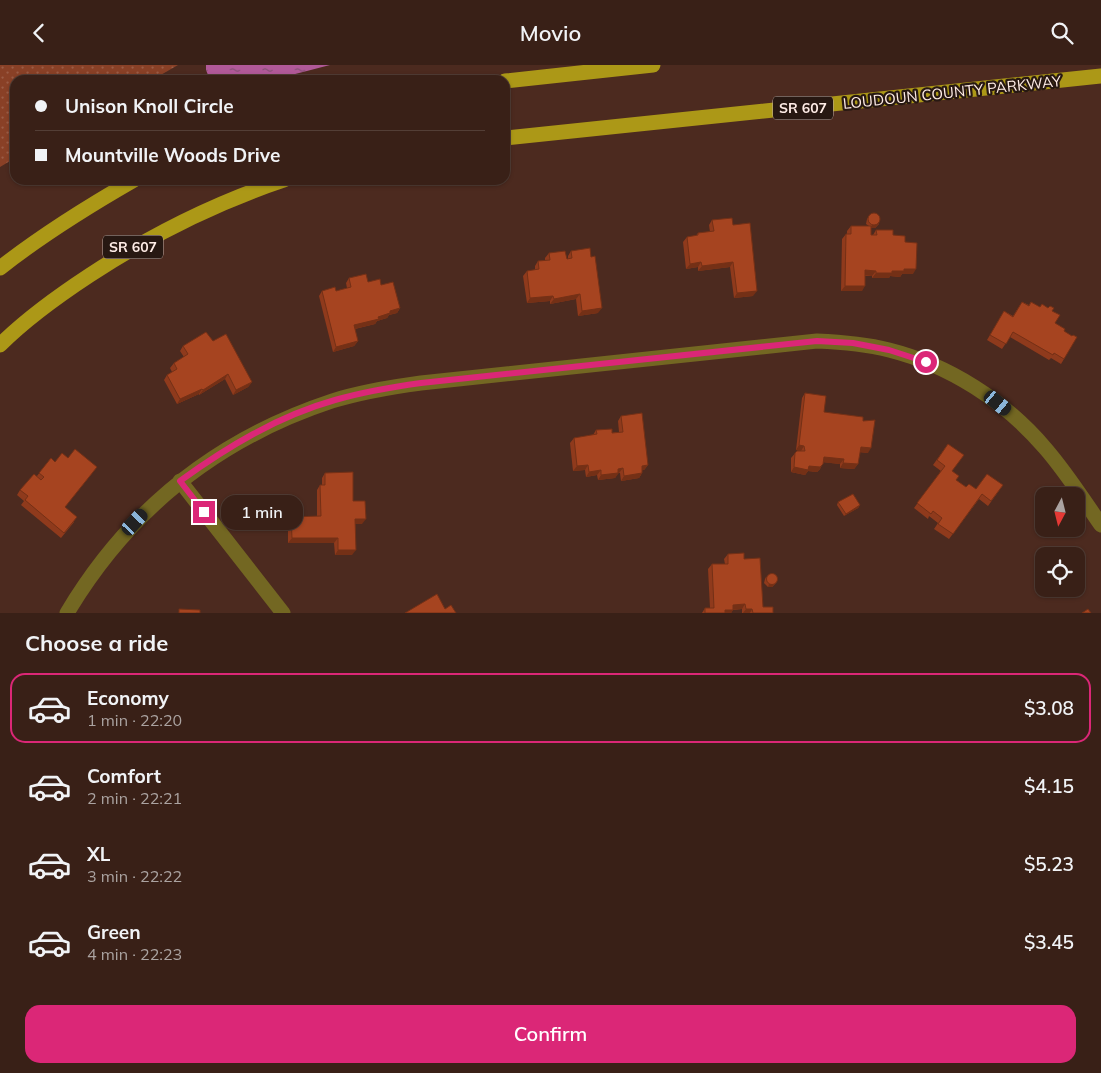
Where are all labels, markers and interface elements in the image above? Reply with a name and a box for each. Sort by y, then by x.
icon: back [25,19,53,47]
text: Movio [520,19,581,47]
icon: search [1048,19,1076,47]
street label: LOUDOUN COUNTY PARKWAY [842,71,1063,113]
text: Unison Knoll Circle [65,94,234,118]
road number: SR 607 [773,97,833,119]
text: Mountville Woods Drive [65,143,280,167]
road number: SR 607 [103,235,163,258]
route start [915,351,937,373]
car [981,388,1014,418]
north arrow [1035,487,1085,537]
map controls [1035,487,1085,597]
callout: 1 min [222,495,304,529]
route end [193,501,215,523]
text: 1 min [241,502,283,522]
car [119,506,150,538]
button: locate [1035,547,1085,597]
text: Choose a ride [25,629,168,657]
icon: car [27,686,72,731]
text: Economy [87,686,169,710]
text: $3.08 [1024,696,1074,720]
text: 1 min · 22:20 [87,710,182,730]
icon: car [27,764,72,809]
text: Comfort [87,764,161,788]
text: $4.15 [1024,774,1074,798]
text: 2 min · 22:21 [87,788,182,808]
icon: car [27,842,72,887]
text: XL [87,842,110,866]
text: $5.23 [1024,852,1074,876]
text: 3 min · 22:22 [87,866,182,886]
icon: car [27,920,72,965]
text: Green [87,920,141,944]
text: $3.45 [1024,930,1074,954]
text: 4 min · 22:23 [87,944,182,964]
button: Confirm [25,1005,1076,1063]

